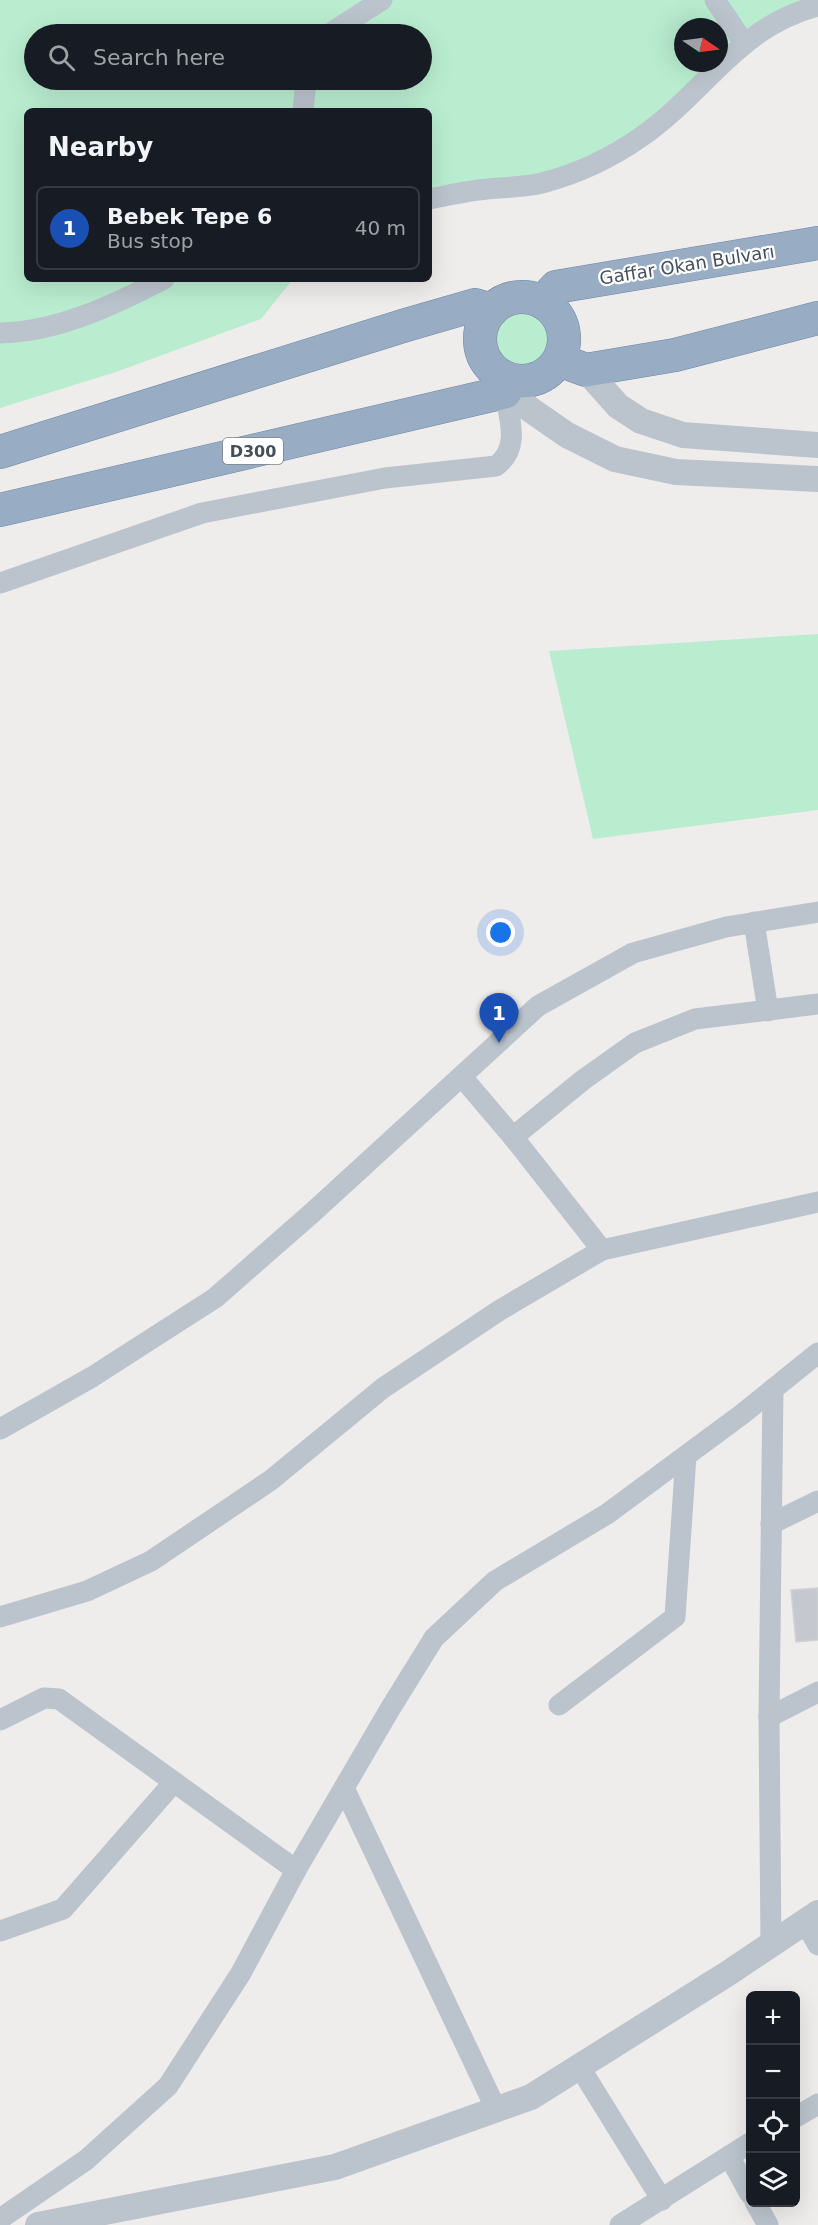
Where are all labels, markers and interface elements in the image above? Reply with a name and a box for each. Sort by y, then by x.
north arrow [674,18,728,72]
search box [24,24,432,90]
icon: search [45,41,78,74]
text: Search here [93,45,225,70]
text: Nearby [48,132,153,162]
text: Bebek Tepe 6 [107,204,272,229]
text: 1 [63,216,76,240]
text: 40 m [355,216,406,240]
text: Bus stop [107,229,193,253]
street label: Gaffar Okan Bulvarı [598,240,776,289]
road number: D300 [223,438,283,464]
your location [486,918,515,947]
pin: 1 [480,994,518,1043]
map controls [746,1991,800,2207]
button: + [746,1991,800,2045]
button: − [746,2045,800,2099]
button: locate [746,2099,800,2153]
button: layers [746,2153,800,2207]

